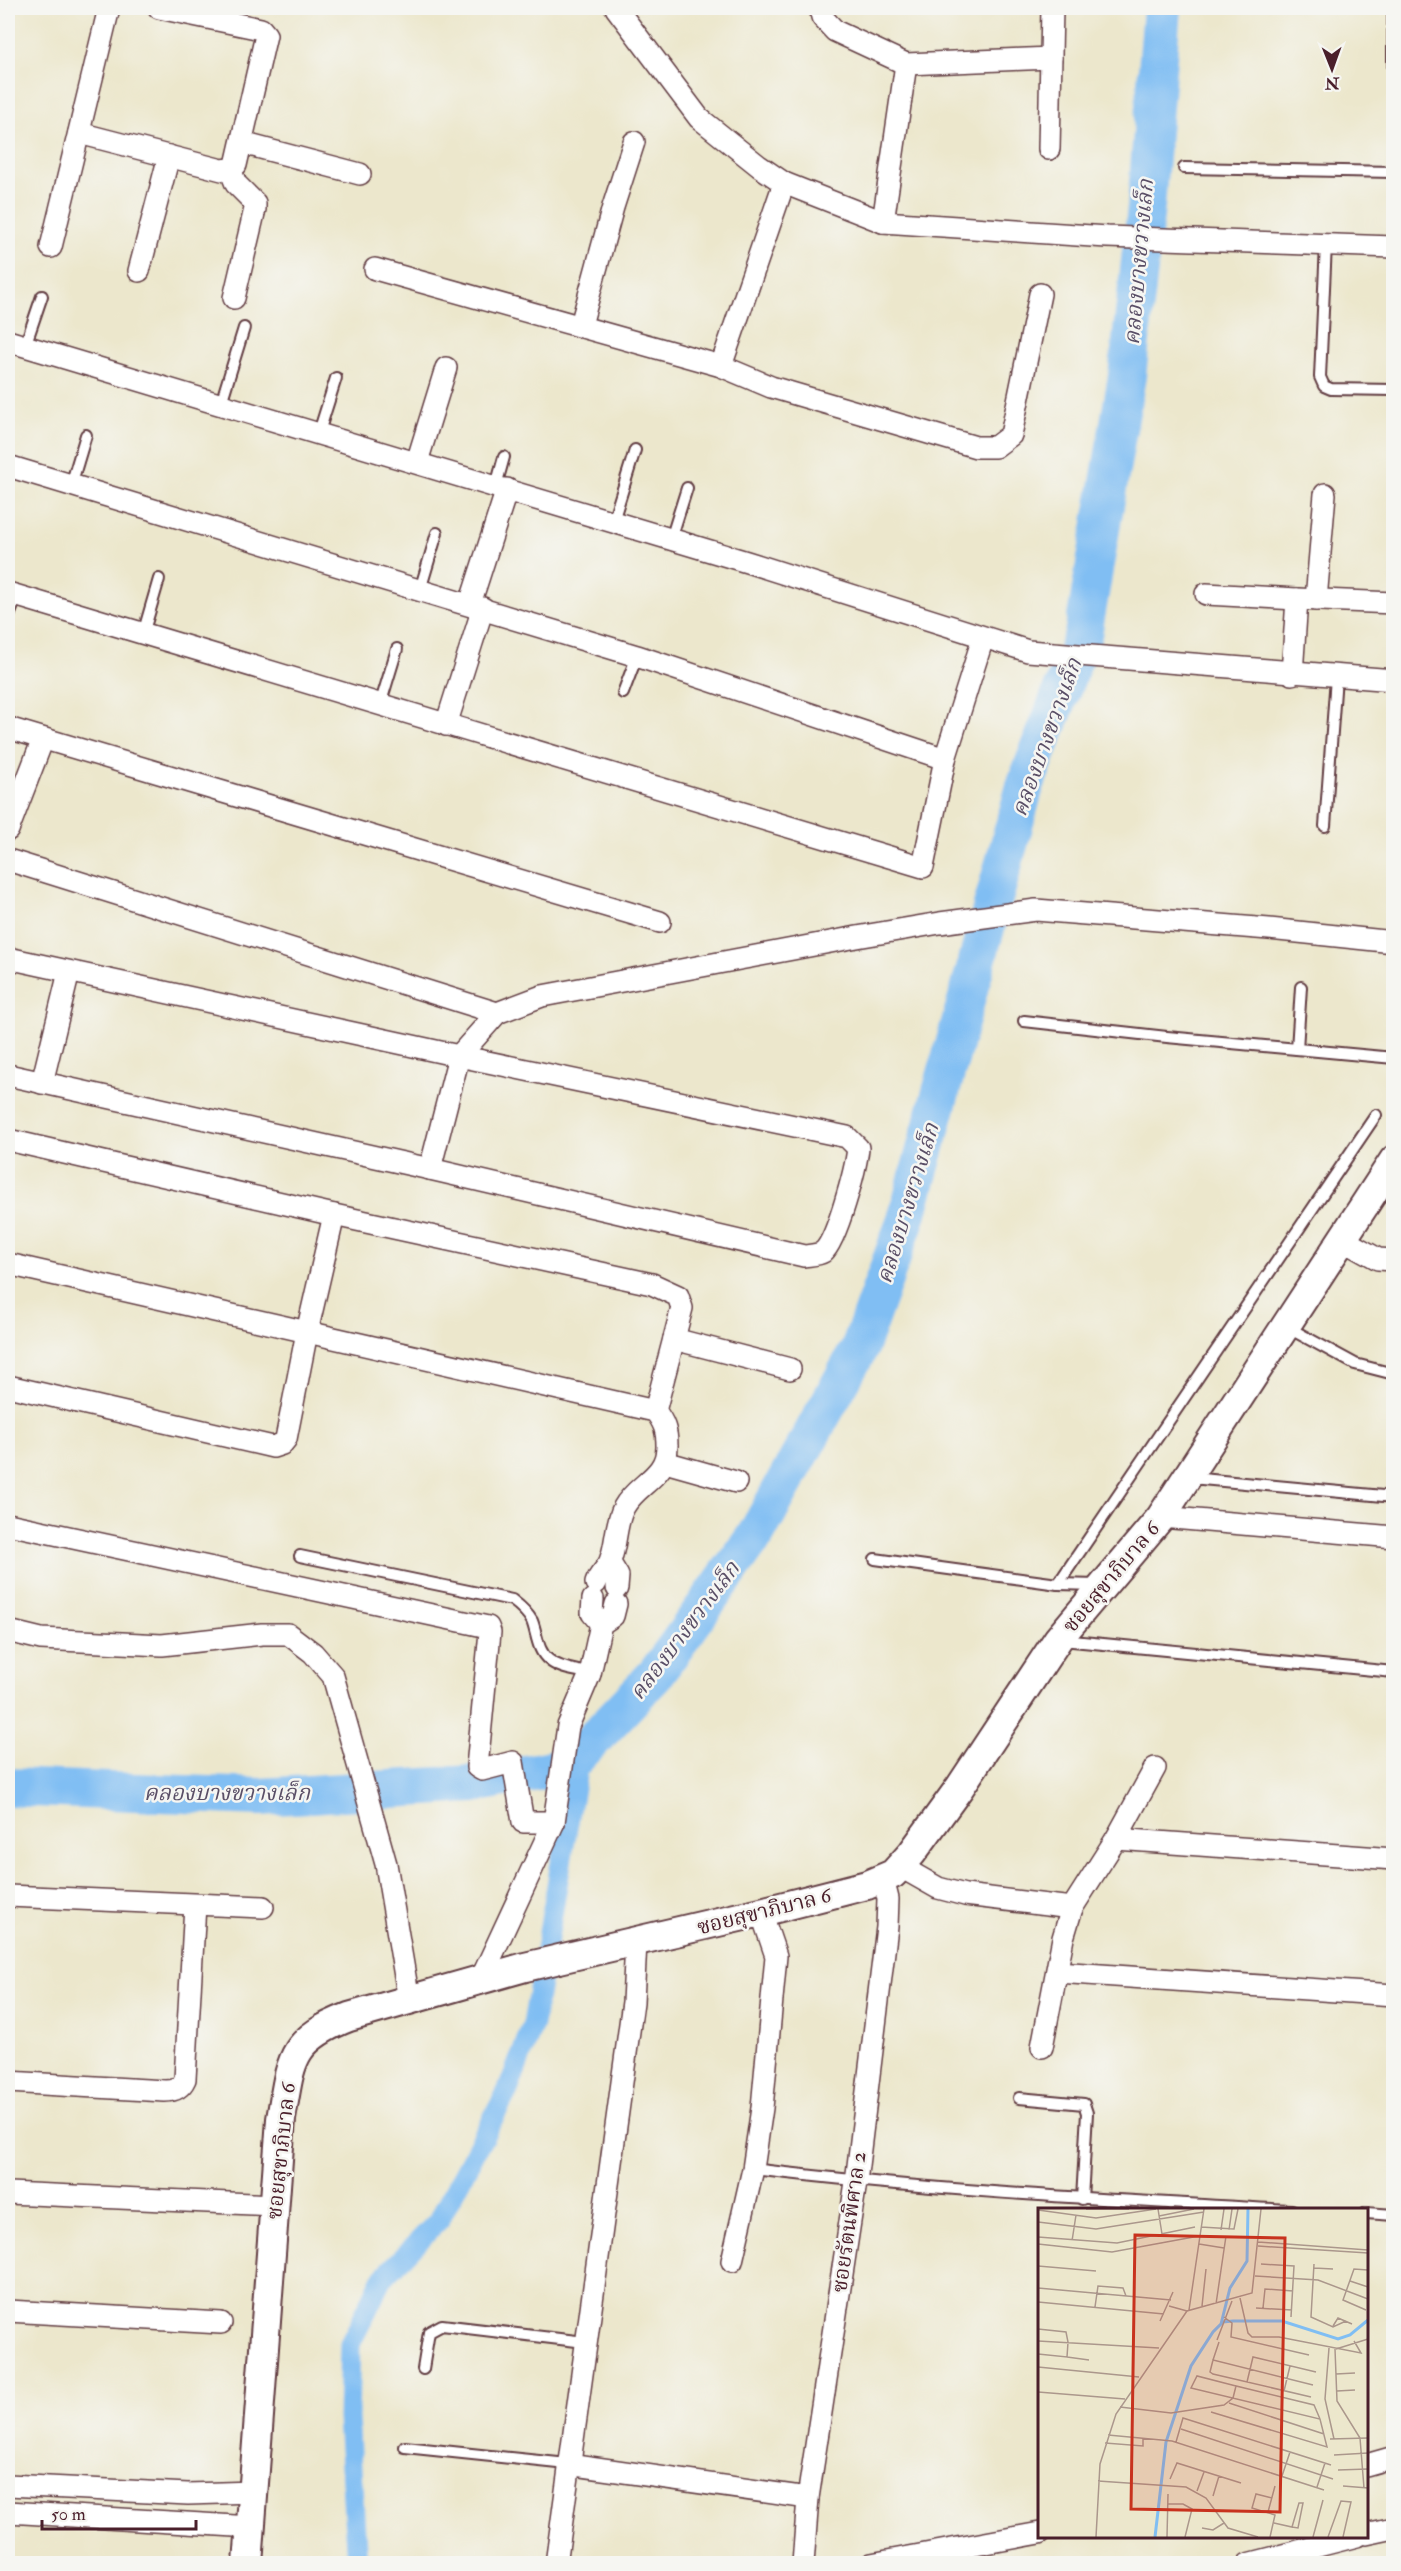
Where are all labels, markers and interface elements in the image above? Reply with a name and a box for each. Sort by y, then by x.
north arrow [1302,39,1362,99]
text: N [1324,73,1341,93]
water label: คลองบางขวางเล็ก [1118,177,1160,346]
water label: คลองบางขวางเล็ก [1005,654,1089,820]
water label: คลองบางขวางเล็ก [870,1119,946,1287]
street label: ซอยสุขาภิบาล 6 [1057,1515,1167,1639]
water label: คลองบางขวางเล็ก [624,1555,746,1705]
water label: คลองบางขวางเล็ก [144,1779,311,1807]
street label: ซอยสุขาภิบาล 6 [694,1881,835,1941]
street label: ซอยสุขาภิบาล 6 [261,2080,302,2221]
street label: ซอยรัตนพิศาล 2 [826,2150,873,2294]
inset map [1038,2208,1368,2538]
scale bar [42,2493,196,2531]
text: 50 m [51,2503,86,2526]

